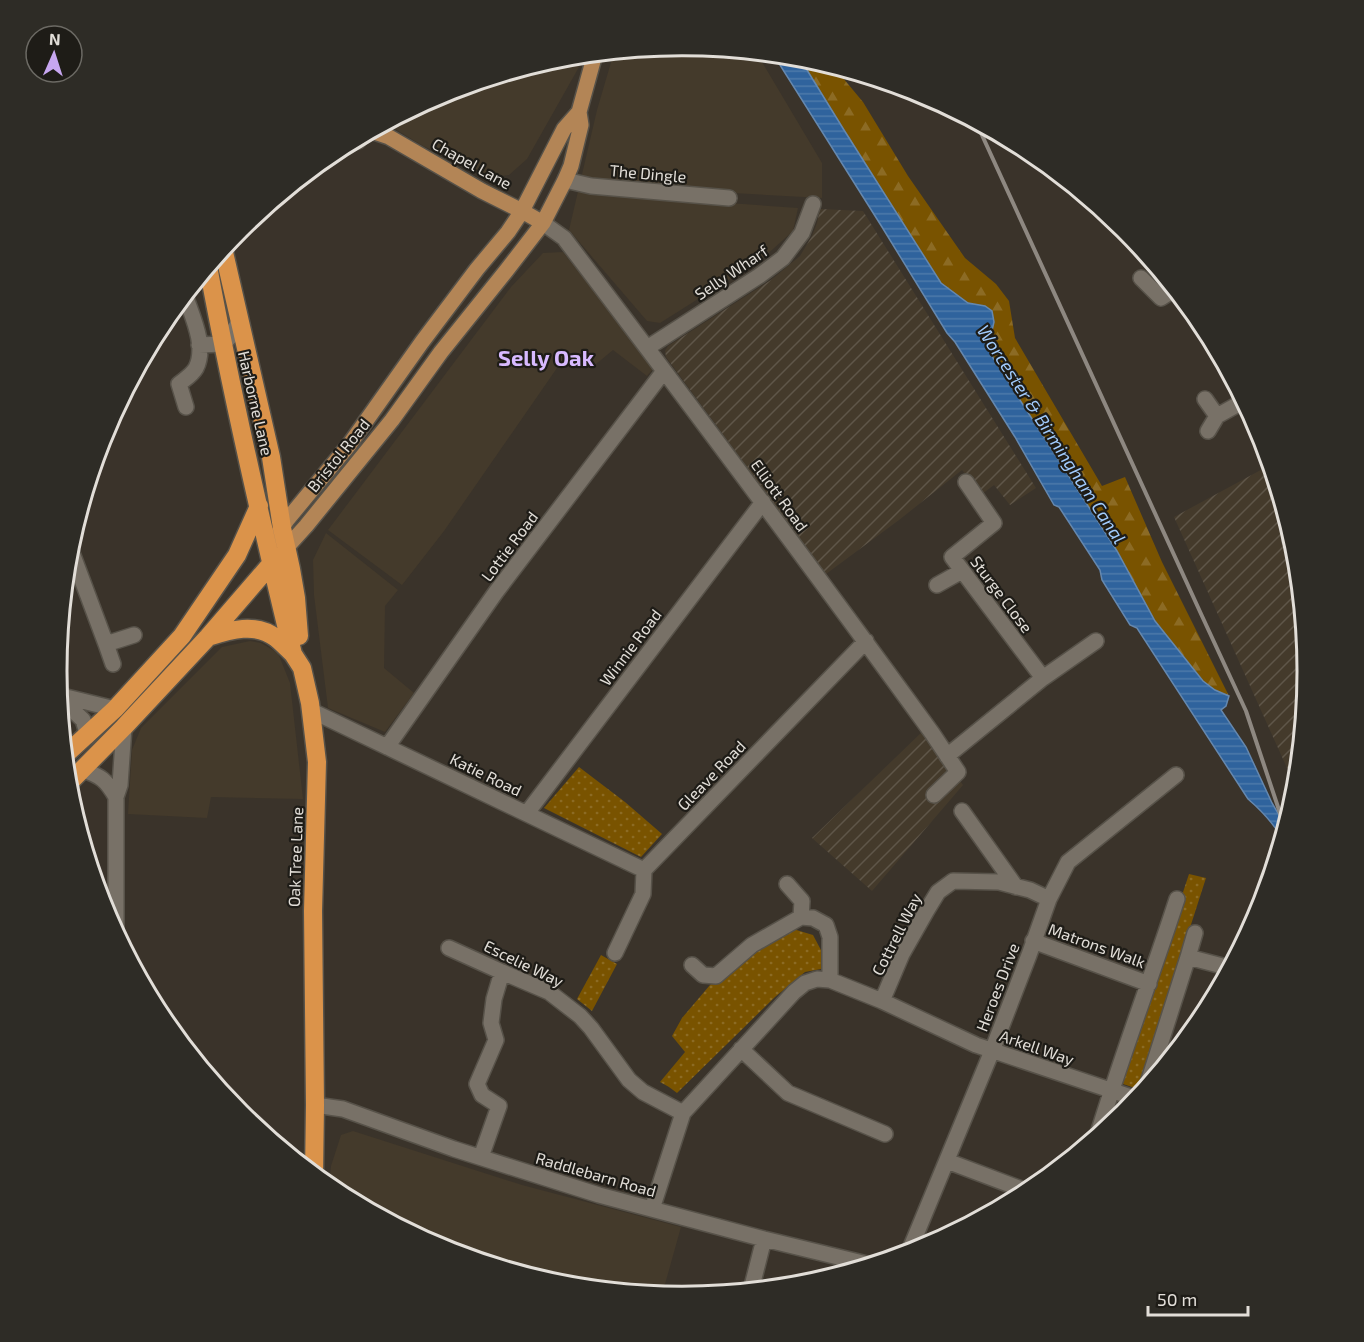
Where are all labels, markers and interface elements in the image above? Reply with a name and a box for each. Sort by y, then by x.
north arrow [24,24,84,84]
text: N [49,29,61,48]
street label: Chapel Lane [429,133,515,193]
street label: The Dingle [609,160,687,186]
street label: Selly Wharf [691,240,772,303]
water label: Worcester & Birmingham Canal [973,320,1131,548]
district label: Selly Oak [498,344,595,371]
street label: Harborne Lane [235,349,277,457]
street label: Bristol Road [303,415,373,495]
street label: Elliott Road [748,455,812,535]
street label: Lottie Road [477,507,541,585]
street label: Sturge Close [967,552,1037,636]
street label: Winnie Road [595,605,665,689]
street label: Gleave Road [673,736,749,814]
street label: Katie Road [447,749,525,799]
street label: Oak Tree Lane [284,807,306,907]
street label: Cottrell Way [867,889,925,978]
street label: Matrons Walk [1046,919,1148,971]
street label: Escelie Way [481,936,567,991]
street label: Heroes Drive [971,940,1023,1034]
street label: Arkell Way [997,1025,1077,1069]
street label: Raddlebarn Road [534,1148,658,1200]
scale bar [1148,1279,1248,1317]
text: 50 m [1157,1288,1197,1310]

